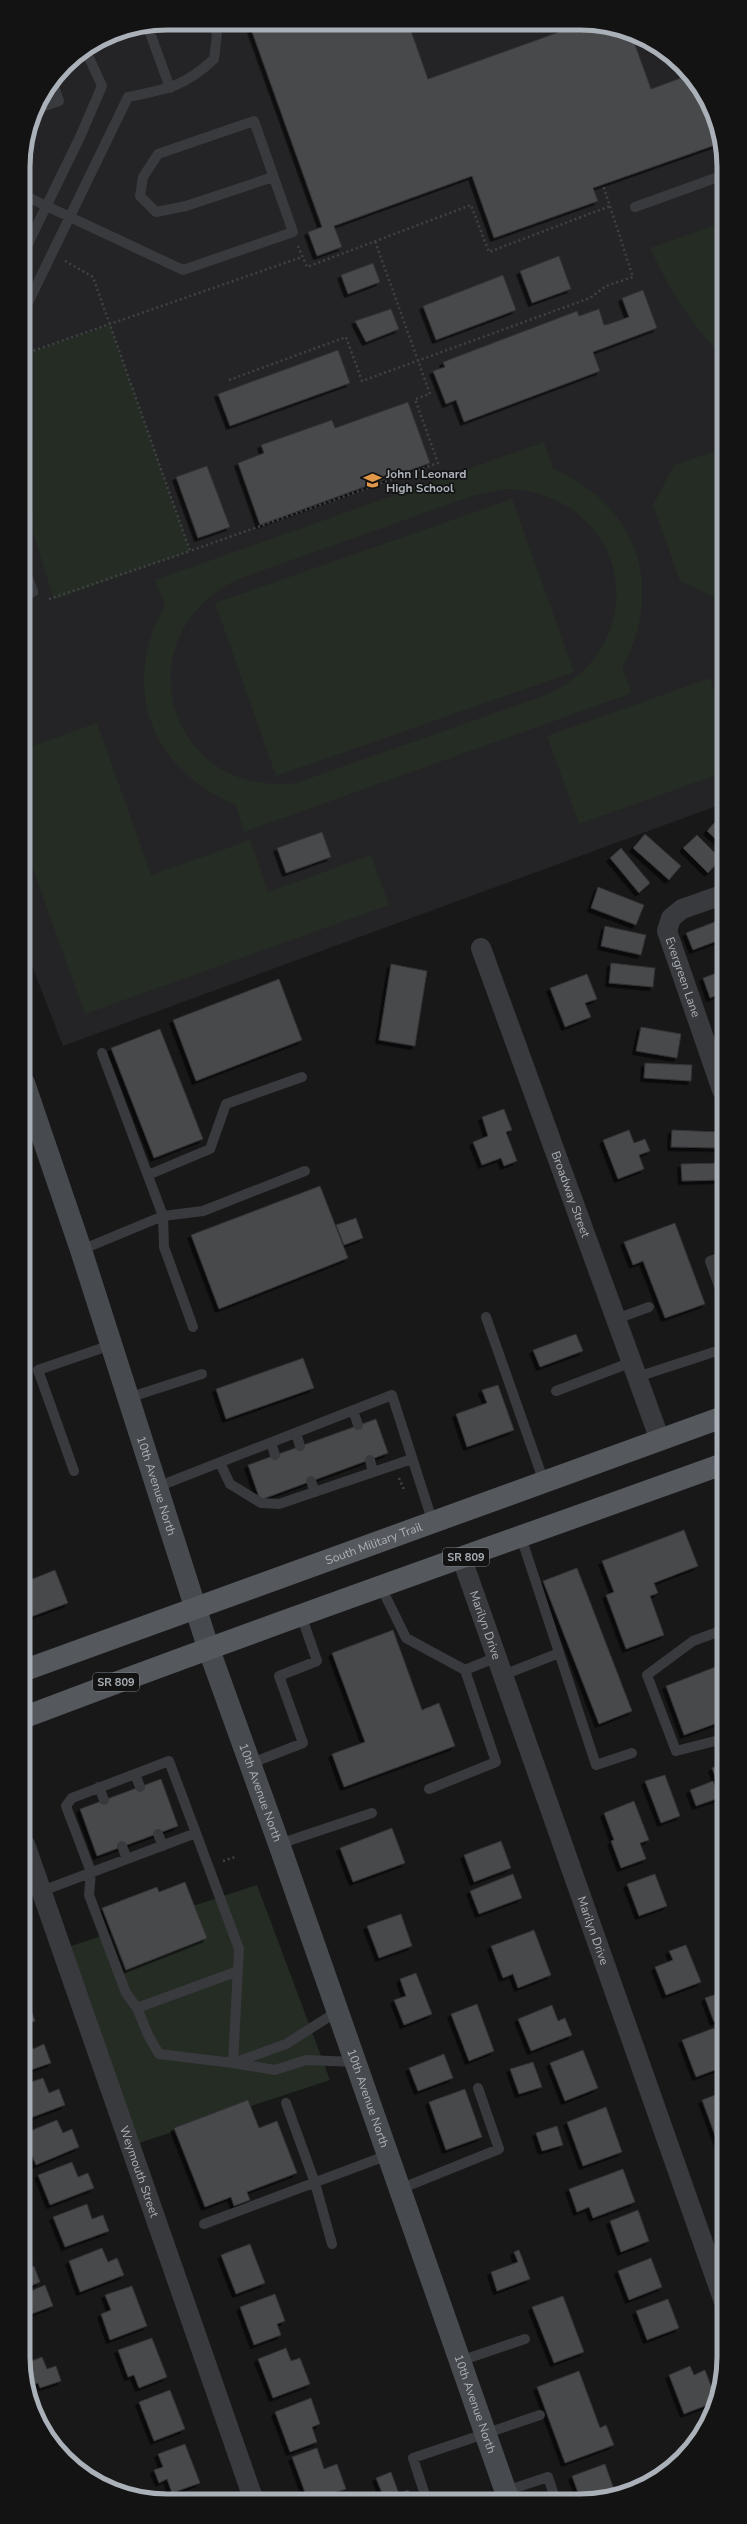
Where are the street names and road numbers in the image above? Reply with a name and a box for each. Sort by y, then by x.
street label: Evergreen Lane [662,935,704,1019]
street label: Broadway Street [548,1149,594,1240]
street label: 10th Avenue North [133,1434,180,1538]
street label: South Military Trail [323,1518,425,1569]
road number: SR 809 [443,1548,489,1566]
street label: Marilyn Drive [466,1589,505,1662]
road number: SR 809 [93,1673,139,1691]
street label: 10th Avenue North [235,1741,286,1844]
street label: Marilyn Drive [574,1894,612,1967]
street label: 10th Avenue North [343,2047,393,2150]
street label: Weymouth Street [116,2124,163,2220]
street label: 10th Avenue North [450,2352,500,2456]

